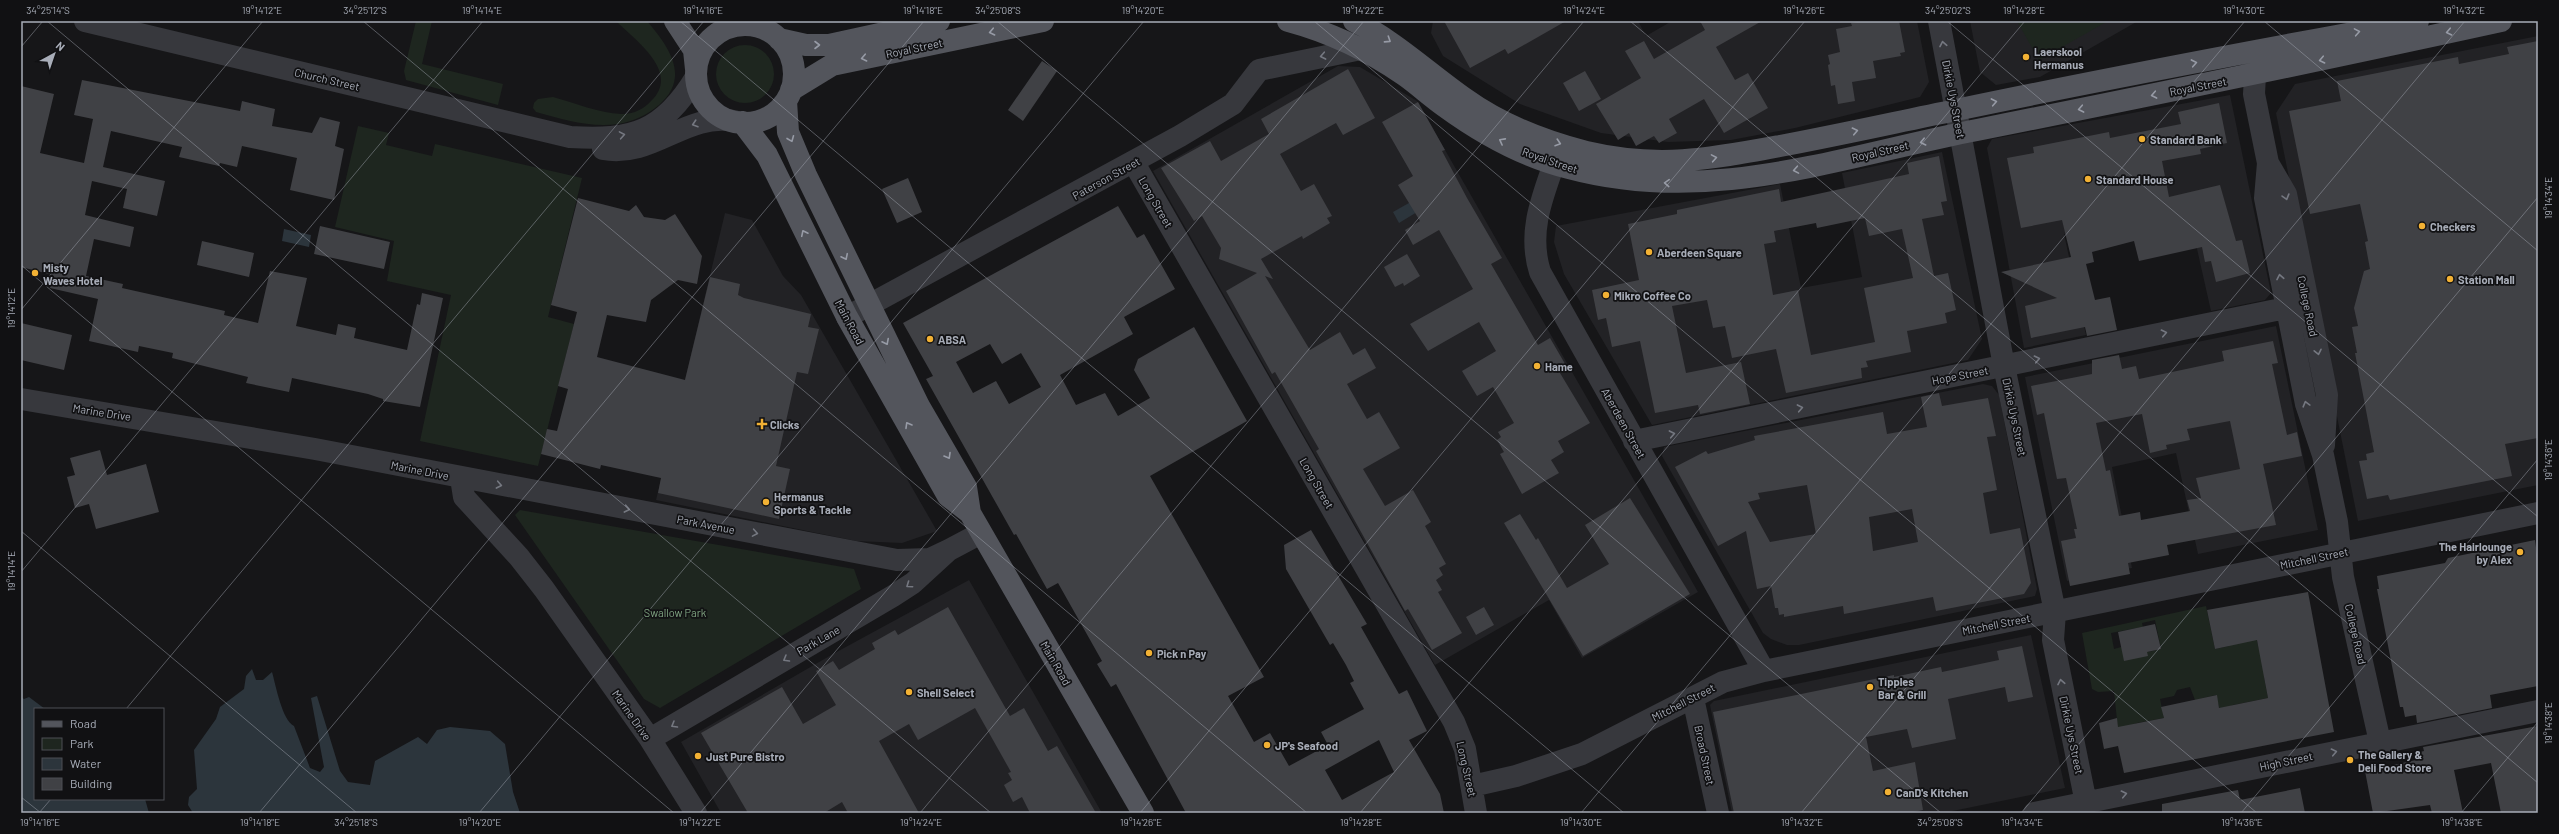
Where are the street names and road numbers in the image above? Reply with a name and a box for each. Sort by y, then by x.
street label: Royal Street [884,36,944,60]
street label: Dirkie Uys Street [1940,59,1968,139]
street label: Church Street [293,65,361,93]
street label: Royal Street [2168,74,2228,98]
street label: Royal Street [1850,138,1910,164]
street label: Royal Street [1521,144,1579,176]
street label: Paterson Street [1070,154,1142,202]
street label: Long Street [1136,174,1176,230]
street label: College Road [2295,274,2321,338]
street label: Main Road [833,297,867,347]
street label: Hope Street [1931,363,1989,387]
street label: Dirkie Uys Street [2000,377,2030,457]
street label: Aberdeen Street [1599,386,1649,460]
street label: Marine Drive [72,401,132,423]
street label: Long Street [1297,455,1337,511]
street label: Marine Drive [390,458,450,482]
street label: Park Avenue [676,512,736,536]
street label: Mitchell Street [2279,544,2349,572]
street label: College Road [2343,602,2369,666]
street label: Mitchell Street [1961,611,2031,637]
street label: Park Lane [794,622,842,657]
street label: Main Road [1038,639,1074,687]
street label: Mitchell Street [1649,680,1717,724]
street label: Marine Drive [610,687,654,743]
street label: Dirkie Uys Street [2057,695,2087,775]
street label: Broad Street [1692,724,1718,786]
street label: Long Street [1454,740,1480,798]
street label: High Street [2258,749,2314,773]

